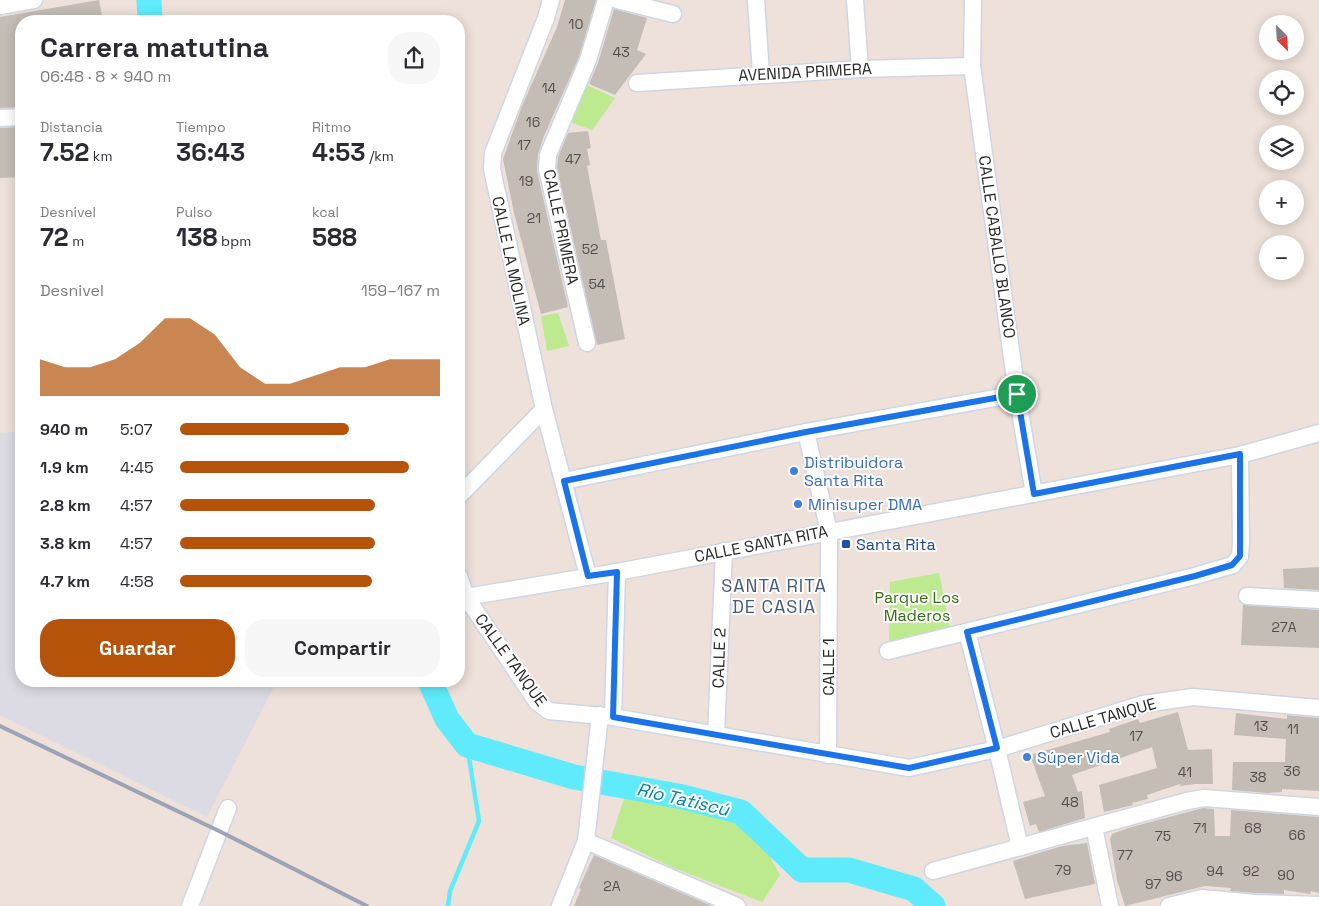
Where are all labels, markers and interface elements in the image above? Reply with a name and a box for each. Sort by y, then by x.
house number: 10 [569,15,583,33]
north arrow [1259,15,1304,60]
map controls [1259,15,1304,280]
text: Carrera matutina [40,29,269,65]
button: share [388,32,440,84]
house number: 43 [612,43,630,61]
street label: AVENIDA PRIMERA [738,58,872,86]
text: 06:48 · 8 × 940 m [40,66,171,87]
button: locate [1259,70,1304,115]
house number: 14 [542,79,557,97]
house number: 16 [526,113,540,131]
text: Distancia [40,118,103,136]
text: Tiempo [176,118,226,136]
text: Ritmo [312,118,351,136]
button: layers [1259,125,1304,170]
text: 7.52 [40,136,89,168]
text: 36:43 [176,136,245,168]
text: 4:53 [312,136,366,168]
house number: 17 [517,136,531,154]
text: km [89,147,112,165]
text: /km [366,147,394,165]
house number: 47 [565,150,581,168]
street label: CALLE CABALLO BLANCO [974,154,1020,340]
street label: CALLE PRIMERA [539,167,583,287]
house number: 19 [519,172,533,190]
button: + [1259,180,1304,225]
street label: CALLE LA MOLINA [487,195,535,327]
text: Desnivel [40,203,96,221]
text: Pulso [176,203,212,221]
text: kcal [312,203,339,221]
house number: 21 [527,209,541,227]
text: 72 [40,221,69,253]
text: 138 [176,221,218,253]
text: 588 [312,221,357,253]
text: m [69,232,84,250]
text: bpm [218,232,251,250]
button: − [1259,235,1304,280]
house number: 52 [582,240,598,258]
house number: 54 [588,275,606,293]
text: Desnivel [40,280,104,301]
text: 159–167 m [361,280,440,301]
pin [996,373,1038,415]
icon: arrive [1003,380,1031,408]
text: 940 m [40,419,88,440]
text: 5:07 [120,419,153,440]
place label: Distribuidora Santa Rita [804,452,903,491]
text: 1.9 km [40,457,89,478]
text: 4:45 [120,457,154,478]
marker: Distribuidora Santa Rita [788,465,800,477]
place label: Minisuper DMA [808,494,922,515]
text: 2.8 km [40,495,91,516]
text: 4:57 [120,495,152,516]
marker: Minisuper DMA [792,498,804,510]
street label: CALLE SANTA RITA [692,521,830,567]
text: 3.8 km [40,533,91,554]
text: 4:57 [120,533,152,554]
place label: Santa Rita [856,534,936,555]
marker: Santa Rita [840,538,852,550]
text: 4.7 km [40,571,90,592]
text: 4:58 [120,571,154,592]
district label: SANTA RITA DE CASIA [721,574,827,618]
park label: Parque Los Maderos [874,587,960,626]
street label: CALLE TANQUE [470,609,552,711]
house number: 27A [1271,618,1297,636]
button: Guardar [40,619,235,677]
button: Compartir [245,619,440,677]
street label: CALLE 2 [707,627,731,689]
street label: CALLE 1 [818,638,839,696]
street label: CALLE TANQUE [1047,693,1159,743]
house number: 13 [1254,717,1268,735]
house number: 11 [1287,720,1299,738]
house number: 17 [1129,727,1143,745]
place label: Súper Vida [1037,747,1120,768]
marker: Súper Vida [1021,751,1033,763]
house number: 36 [1283,762,1301,780]
house number: 41 [1178,763,1192,781]
house number: 38 [1249,768,1267,786]
water label: Río Tatiscú [635,777,732,821]
house number: 48 [1061,793,1079,811]
house number: 71 [1193,819,1207,837]
house number: 68 [1244,819,1262,837]
house number: 66 [1288,826,1306,844]
house number: 75 [1155,827,1171,845]
house number: 77 [1117,846,1133,864]
house number: 79 [1055,861,1071,879]
house number: 94 [1206,862,1224,880]
house number: 92 [1242,862,1260,880]
house number: 90 [1277,866,1295,884]
house number: 96 [1165,867,1183,885]
house number: 97 [1145,875,1161,893]
house number: 2A [603,877,621,895]

